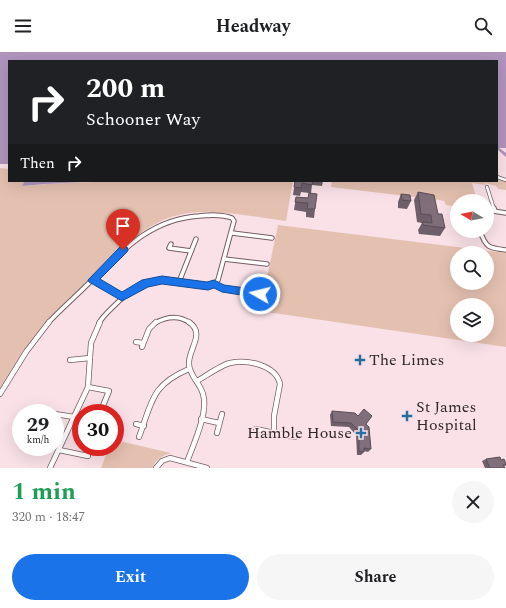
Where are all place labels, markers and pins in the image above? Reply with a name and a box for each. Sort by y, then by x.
pin [106,209,140,250]
place label: The Limes [369,348,444,372]
marker: The Limes [354,354,366,366]
place label: St James Hospital [416,395,477,437]
marker: St James Hospital [401,410,413,422]
place label: Hamble House [247,421,352,445]
marker: Hamble House [355,427,367,439]

